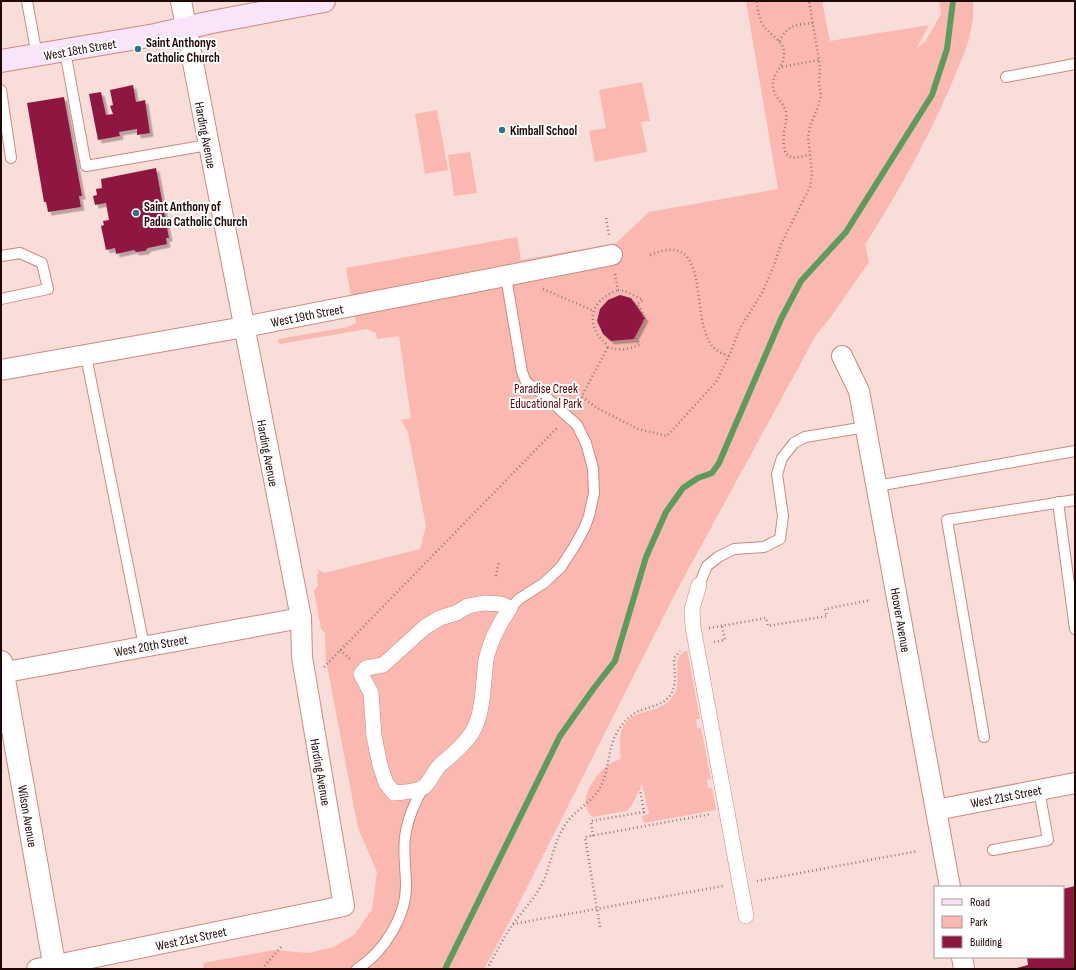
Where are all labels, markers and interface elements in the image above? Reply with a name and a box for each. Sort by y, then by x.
place label: Saint Anthonys Catholic Church [146,35,220,66]
street label: West 18th Street [43,36,118,64]
marker: Saint Anthonys Catholic Church [133,44,143,54]
street label: Harding Avenue [191,100,219,170]
place label: Kimball School [510,123,577,139]
marker: Kimball School [497,125,507,135]
place label: Saint Anthony of Padua Catholic Church [144,199,248,230]
marker: Saint Anthony of Padua Catholic Church [131,208,141,218]
street label: West 19th Street [270,301,345,331]
park label: Paradise Creek Educational Park [510,381,582,412]
street label: Harding Avenue [253,418,281,488]
street label: Hoover Avenue [886,587,914,654]
street label: West 20th Street [113,632,189,660]
street label: Harding Avenue [306,738,334,807]
street label: West 21st Street [969,782,1043,812]
street label: Wilson Avenue [14,784,40,848]
legend [934,886,1064,958]
text: Road [970,895,990,910]
text: Park [970,915,988,930]
street label: West 21st Street [154,924,228,954]
text: Building [970,935,1002,950]

